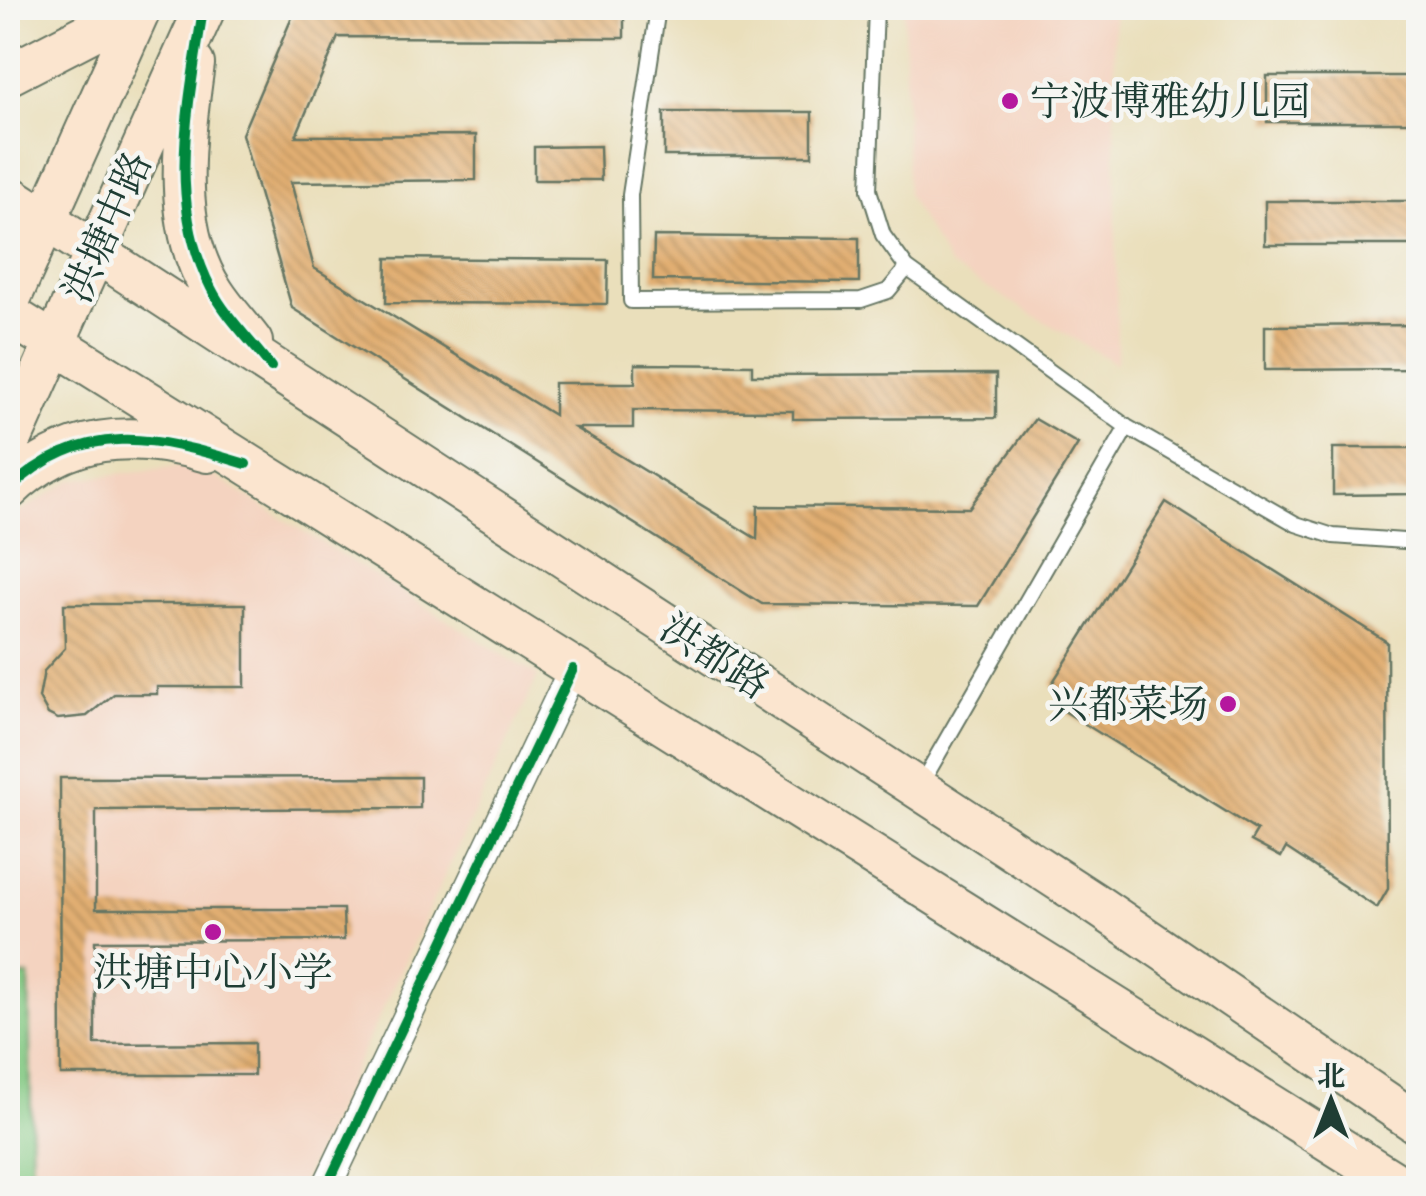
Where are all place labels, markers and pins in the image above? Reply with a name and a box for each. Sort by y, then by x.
place label: 宁波博雅幼儿园 [1030,74,1310,129]
marker: 宁波博雅幼儿园 [999,90,1021,112]
place label: 兴都菜场 [1048,677,1208,732]
marker: 兴都菜场 [1217,693,1239,715]
marker: 洪塘中心小学 [202,921,224,943]
place label: 洪塘中心小学 [93,945,333,1000]

